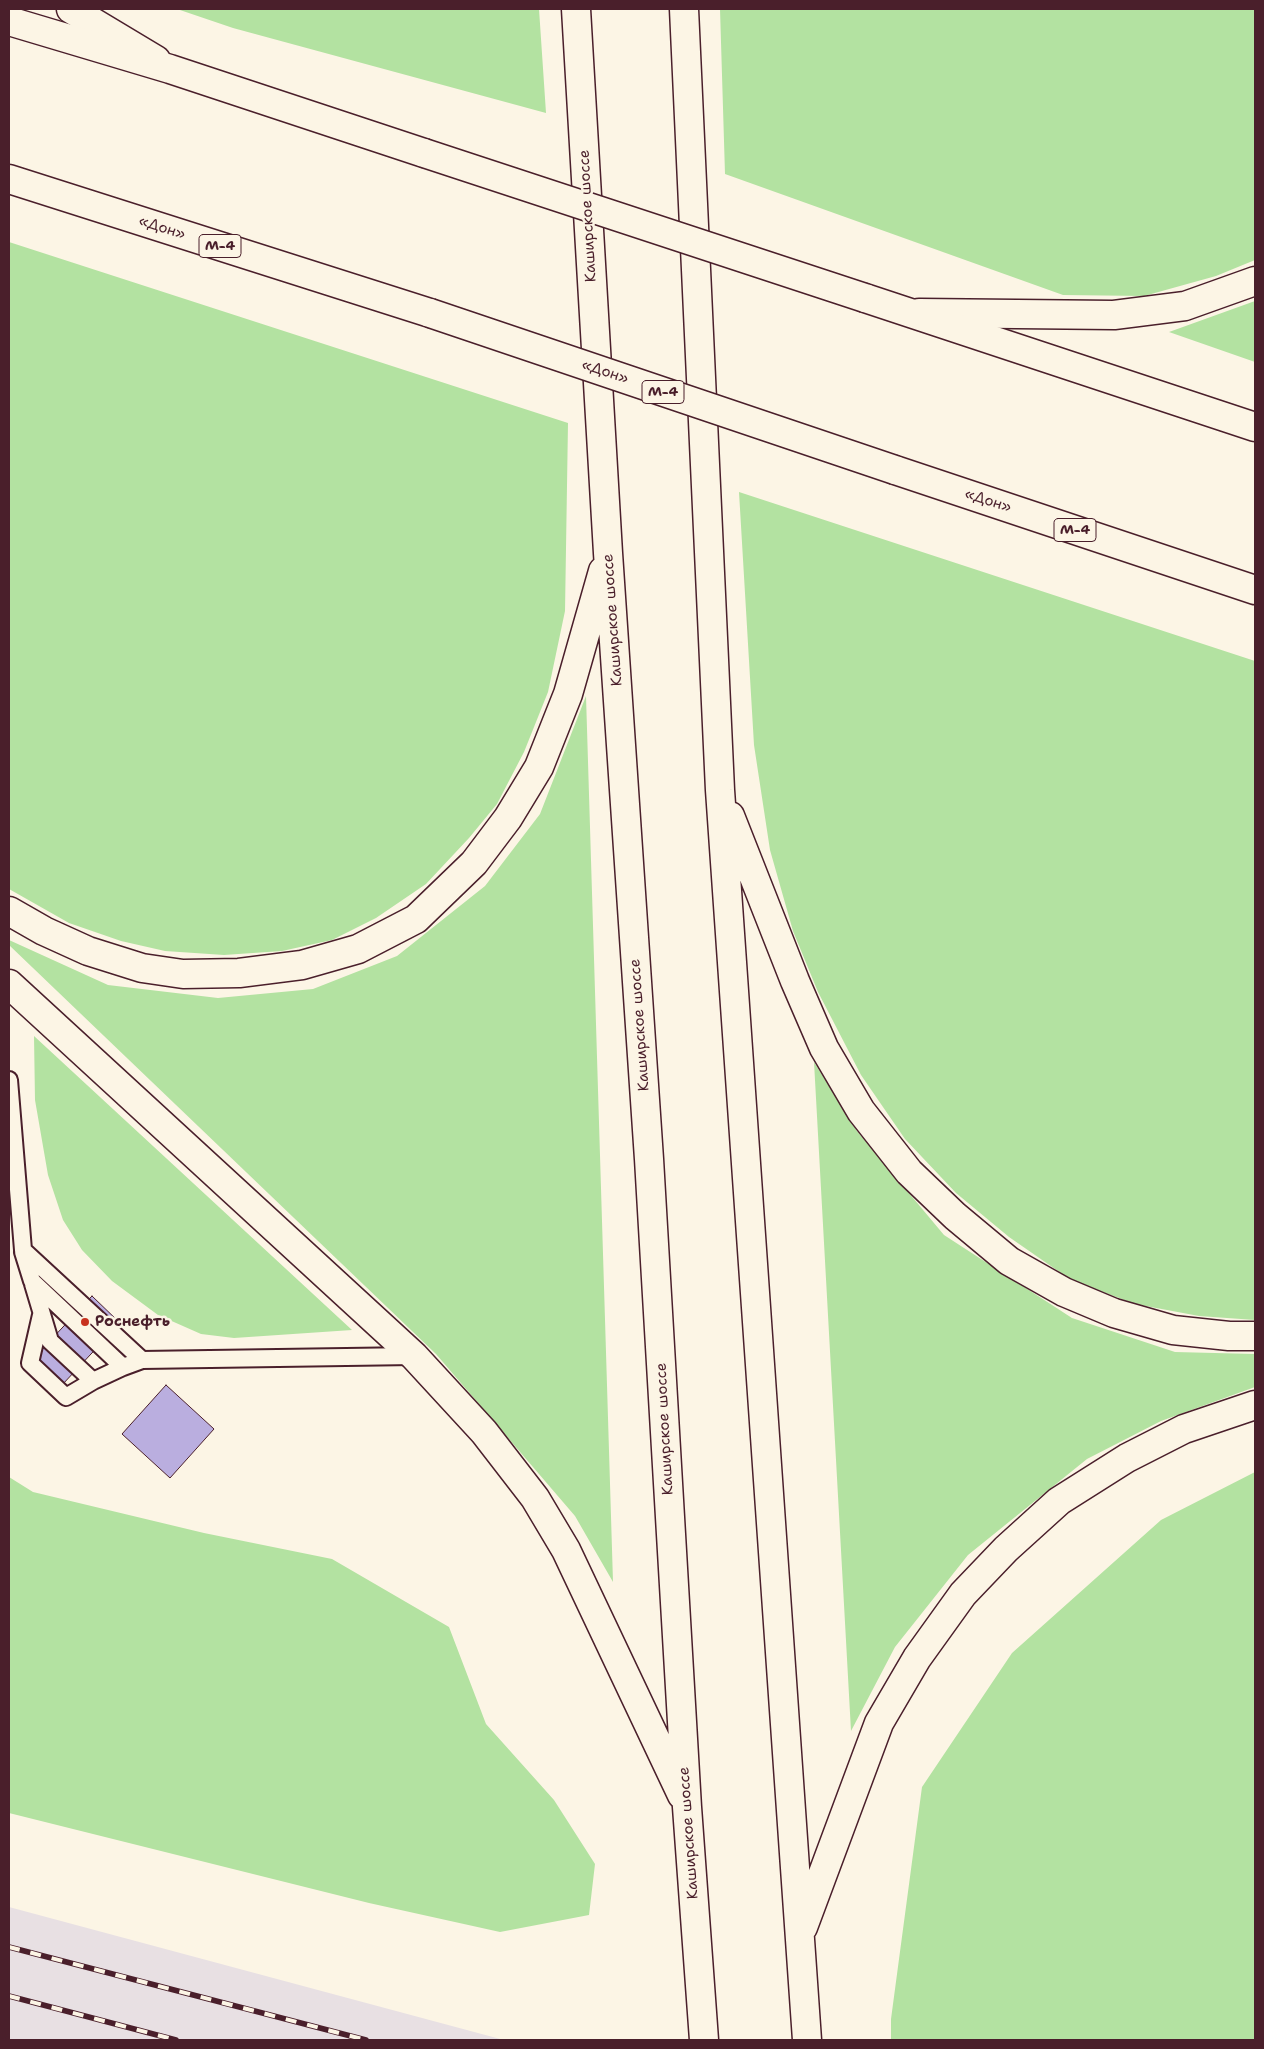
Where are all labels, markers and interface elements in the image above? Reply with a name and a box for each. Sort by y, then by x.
street label: Каширское шоссе [576,149,600,283]
street label: «Дон» [136,212,188,244]
road number: М-4 [199,235,241,258]
street label: «Дон» [579,356,631,388]
road number: М-4 [642,381,684,404]
street label: «Дон» [962,485,1014,517]
road number: М-4 [1054,518,1096,542]
street label: Каширское шоссе [599,553,627,687]
street label: Каширское шоссе [626,958,654,1092]
place label: Роснефть [95,1313,170,1331]
marker: Роснефть [79,1316,91,1328]
street label: Каширское шоссе [653,1362,677,1496]
street label: Каширское шоссе [675,1766,703,1900]

